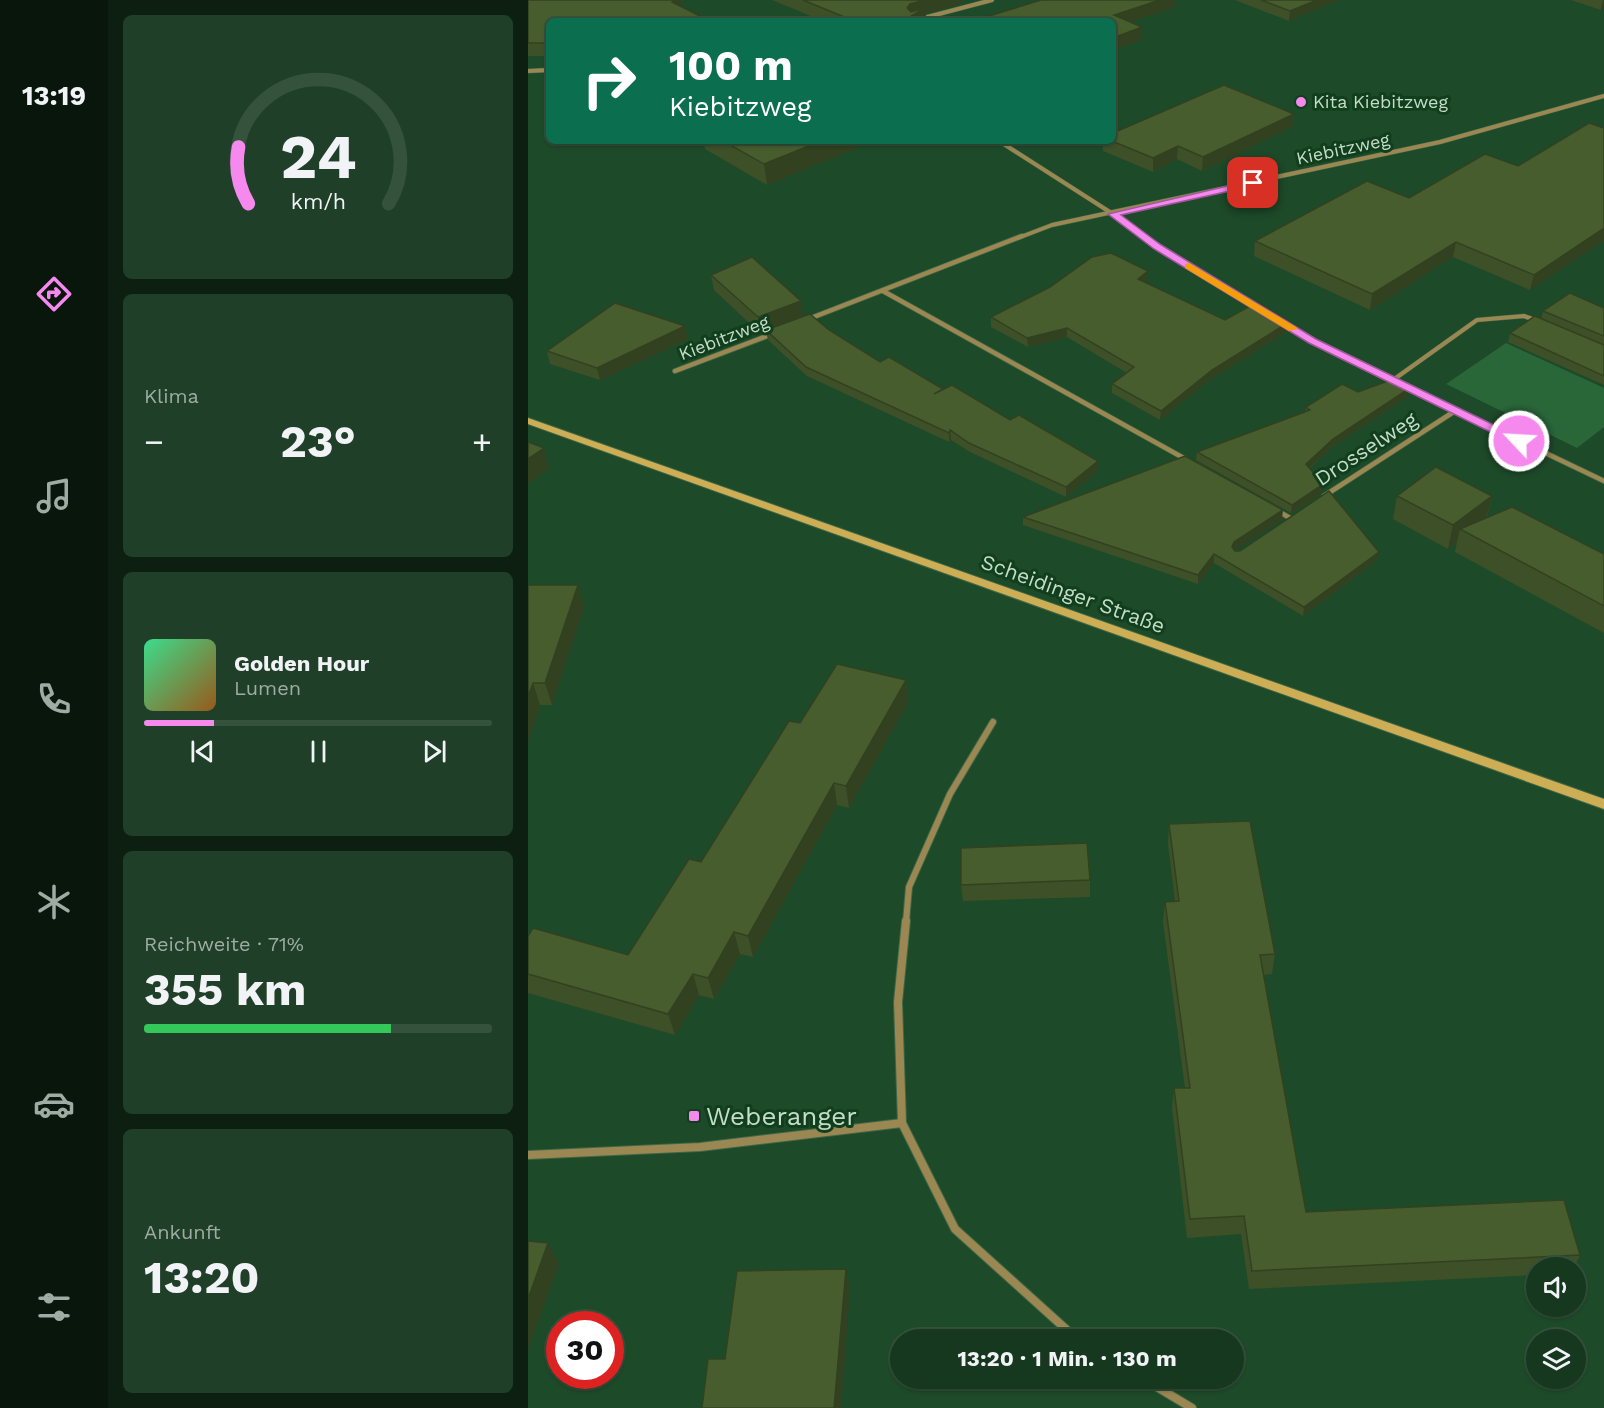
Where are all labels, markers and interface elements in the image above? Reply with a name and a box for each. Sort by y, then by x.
text: 100 m [669,41,793,90]
icon: right [570,42,648,120]
text: 13:19 [22,80,86,112]
text: Kiebitzweg [669,91,811,123]
place label: Kita Kiebitzweg [1313,91,1448,112]
marker: Kita Kiebitzweg [1294,95,1308,109]
text: 24 [280,120,356,193]
street label: Kiebitzweg [1294,128,1392,169]
pin [1227,157,1278,208]
icon: arrive [1236,166,1269,199]
text: km/h [290,189,346,214]
icon: directions [33,273,75,315]
street label: Kiebitzweg [676,311,772,364]
text: Klima [144,384,199,408]
street label: Drosselweg [1310,406,1422,491]
position arrow [1487,409,1551,473]
text: 23° [280,415,356,468]
text: − [144,422,164,461]
text: + [472,422,492,461]
icon: music [33,475,75,517]
street label: Scheidinger Straße [978,549,1168,638]
text: Golden Hour [234,651,369,676]
text: Lumen [234,676,301,700]
icon: phone [33,678,75,720]
icon: previous [186,735,219,768]
icon: pause [302,735,335,768]
icon: next [418,735,451,768]
icon: climate [33,881,75,923]
text: Reichweite · 71% [144,932,304,956]
text: 355 km [144,963,306,1016]
icon: car [33,1083,75,1125]
place label: Weberanger [706,1101,857,1131]
marker: Weberanger [687,1109,701,1123]
text: Ankunft [144,1220,221,1244]
text: 13:20 [144,1251,259,1304]
map controls [1526,1257,1586,1389]
button: sound [1526,1257,1586,1317]
icon: filters [33,1286,75,1328]
speed limit sign: 30 [546,1311,624,1389]
button: layers [1526,1329,1586,1389]
text: 13:20 · 1 Min. · 130 m [957,1346,1177,1371]

